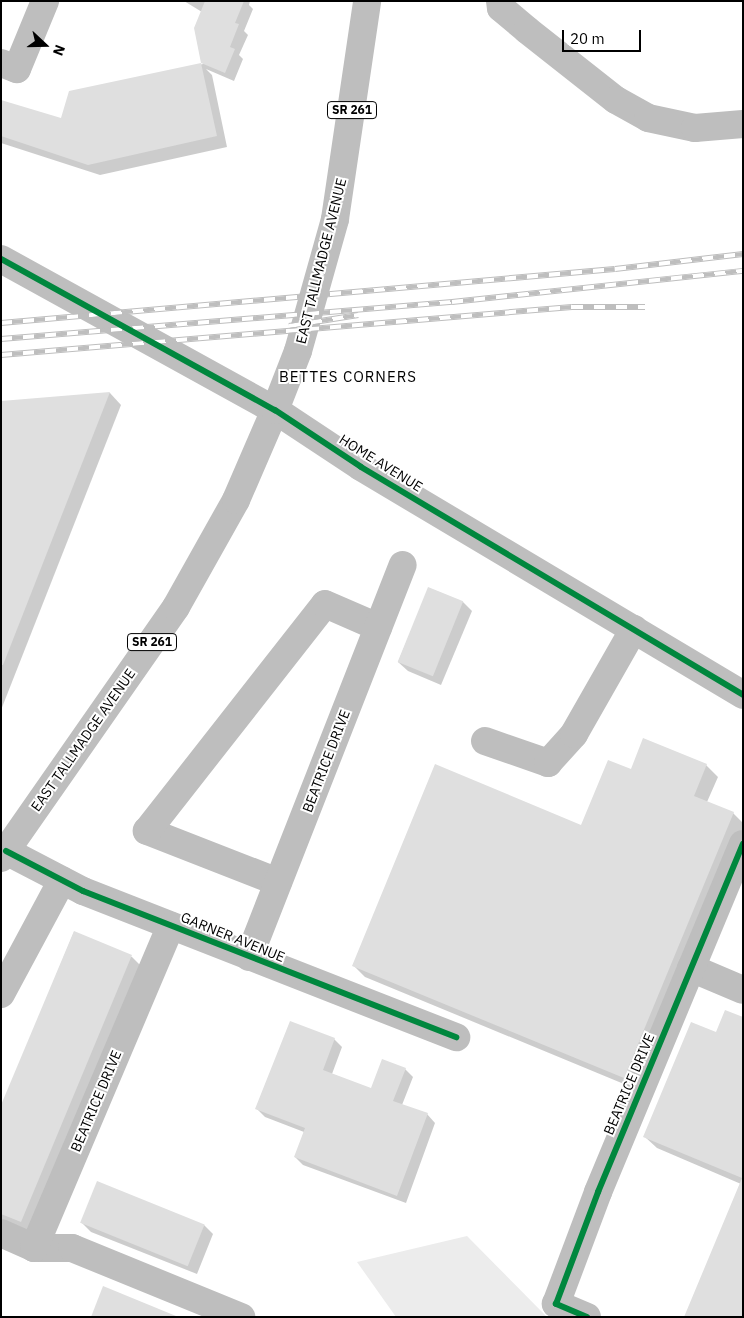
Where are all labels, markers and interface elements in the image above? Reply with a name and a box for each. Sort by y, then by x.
north arrow [20,20,70,70]
scale bar [564,20,643,52]
text: 20 m [570,29,605,48]
text: N [49,42,69,58]
road number: SR 261 [326,100,378,120]
street label: EAST TALLMADGE AVENUE [292,176,350,346]
district label: BETTES CORNERS [277,368,419,386]
street label: HOME AVENUE [336,431,426,495]
road number: SR 261 [126,632,178,652]
street label: EAST TALLMADGE AVENUE [27,666,139,814]
street label: BEATRICE DRIVE [299,707,353,815]
street label: GARNER AVENUE [179,908,287,966]
street label: BEATRICE DRIVE [600,1031,658,1137]
street label: BEATRICE DRIVE [67,1048,125,1154]

